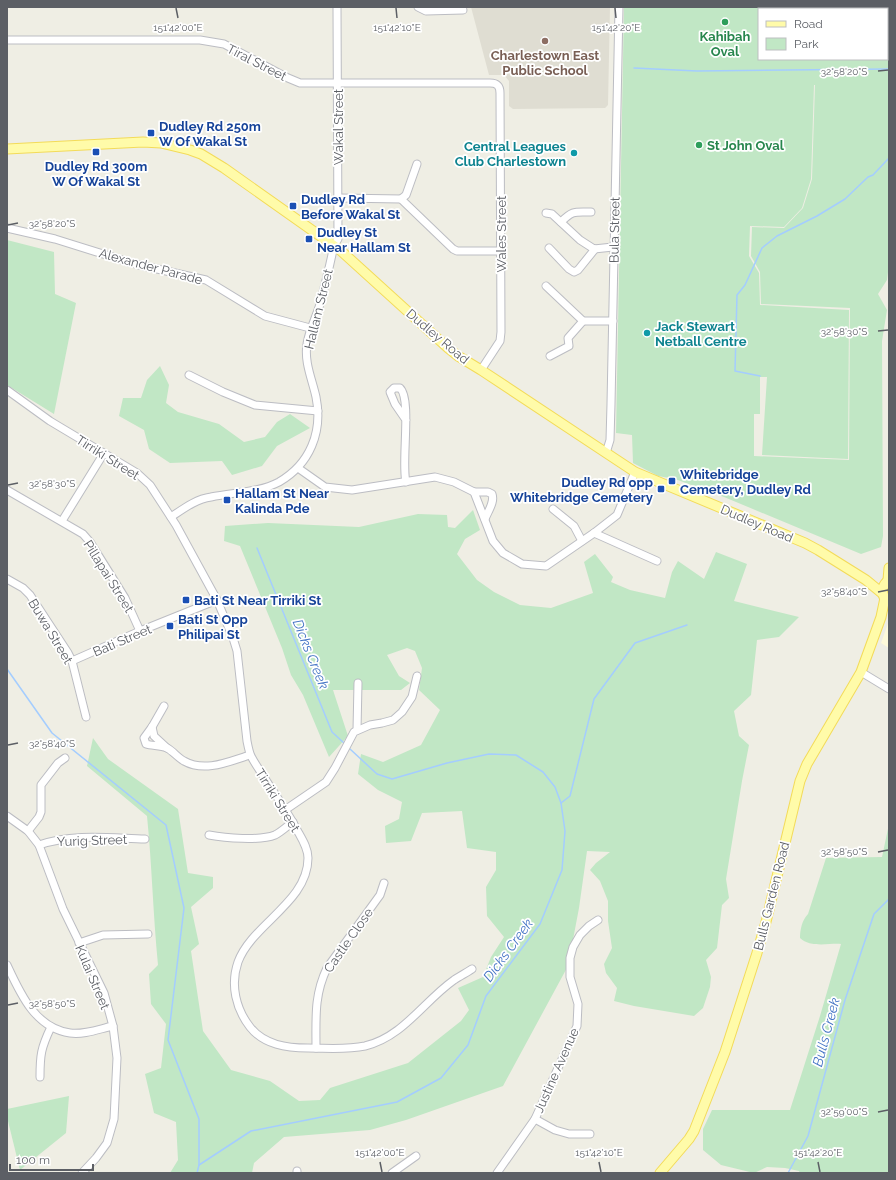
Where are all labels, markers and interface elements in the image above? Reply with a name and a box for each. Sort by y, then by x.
legend [758,8,888,60]
marker: Kahibah Oval [720,17,730,27]
text: Road [794,17,823,31]
text: 151°42'00"E [153,22,203,33]
text: 151°42'10"E [373,22,421,33]
text: 151°42'20"E [592,22,640,33]
place label: Kahibah Oval [700,29,751,59]
marker: Charlestown East Public School [540,36,550,46]
text: Park [794,37,819,51]
street label: Tiral Street [224,41,290,84]
place label: Charlestown East Public School [491,48,599,78]
text: 32°58'20"S [821,66,867,77]
street label: Wakal Street [331,88,346,165]
place label: Dudley Rd 250m W Of Wakal St [159,119,261,149]
marker: Dudley Rd 250m W Of Wakal St [146,128,156,138]
place label: St John Oval [707,138,785,153]
place label: Central Leagues Club Charlestown [455,139,567,169]
marker: St John Oval [694,140,704,150]
marker: Dudley Rd 300m W Of Wakal St [91,147,101,157]
marker: Central Leagues Club Charlestown [569,148,579,158]
place label: Dudley Rd 300m W Of Wakal St [45,159,147,189]
place label: Dudley Rd Before Wakal St [301,192,400,222]
street label: Wales Street [494,195,509,272]
street label: Bula Street [606,196,623,263]
marker: Dudley Rd Before Wakal St [288,201,298,211]
text: 32°58'20"S [29,218,75,229]
place label: Dudley St Near Hallam St [317,225,411,255]
marker: Dudley St Near Hallam St [304,234,314,244]
street label: Alexander Parade [97,245,205,288]
street label: Hallam Street [301,267,336,351]
street label: Dudley Road [403,306,472,367]
place label: Jack Stewart Netball Centre [655,319,747,349]
text: 32°58'30"S [821,326,867,337]
marker: Jack Stewart Netball Centre [642,328,652,338]
street label: Tirriki Street [73,432,143,483]
place label: Whitebridge Cemetery, Dudley Rd [680,467,811,497]
place label: Dudley Rd opp Whitebridge Cemetery [510,475,653,505]
marker: Whitebridge Cemetery, Dudley Rd [667,476,677,486]
text: 32°58'30"S [29,478,75,489]
marker: Dudley Rd opp Whitebridge Cemetery [656,484,666,494]
place label: Hallam St Near Kalinda Pde [235,486,329,516]
marker: Hallam St Near Kalinda Pde [222,495,232,505]
street label: Dudley Road [718,501,795,545]
street label: Pillapai Street [80,537,137,616]
text: 32°58'40"S [821,586,867,597]
place label: Bati St Near Tirriki St [194,593,321,608]
marker: Bati St Near Tirriki St [181,595,191,605]
street label: Buwa Street [25,596,76,667]
place label: Bati St Opp Philipai St [178,612,248,642]
water label: Dicks Creek [290,617,332,692]
street label: Bati Street [91,621,154,660]
marker: Bati St Opp Philipai St [165,621,175,631]
text: 32°58'40"S [29,738,75,749]
street label: Tirriki Street [252,766,303,835]
street label: Yurig Street [57,832,128,849]
street label: Bulls Garden Road [751,840,792,952]
text: 32°58'50"S [821,846,867,857]
street label: Castle Close [321,905,376,975]
water label: Dicks Creek [480,915,536,985]
street label: Kulai Street [72,943,113,1012]
water label: Bulls Creek [809,995,843,1068]
text: 32°58'50"S [29,998,75,1009]
street label: Justine Avenue [531,1025,582,1115]
text: 32°59'00"S [820,1106,868,1117]
scale bar [10,1146,93,1172]
text: 151°42'00"E [355,1147,405,1158]
text: 151°42'10"E [575,1147,623,1158]
text: 151°42'20"E [794,1147,842,1158]
text: 100 m [16,1153,50,1167]

